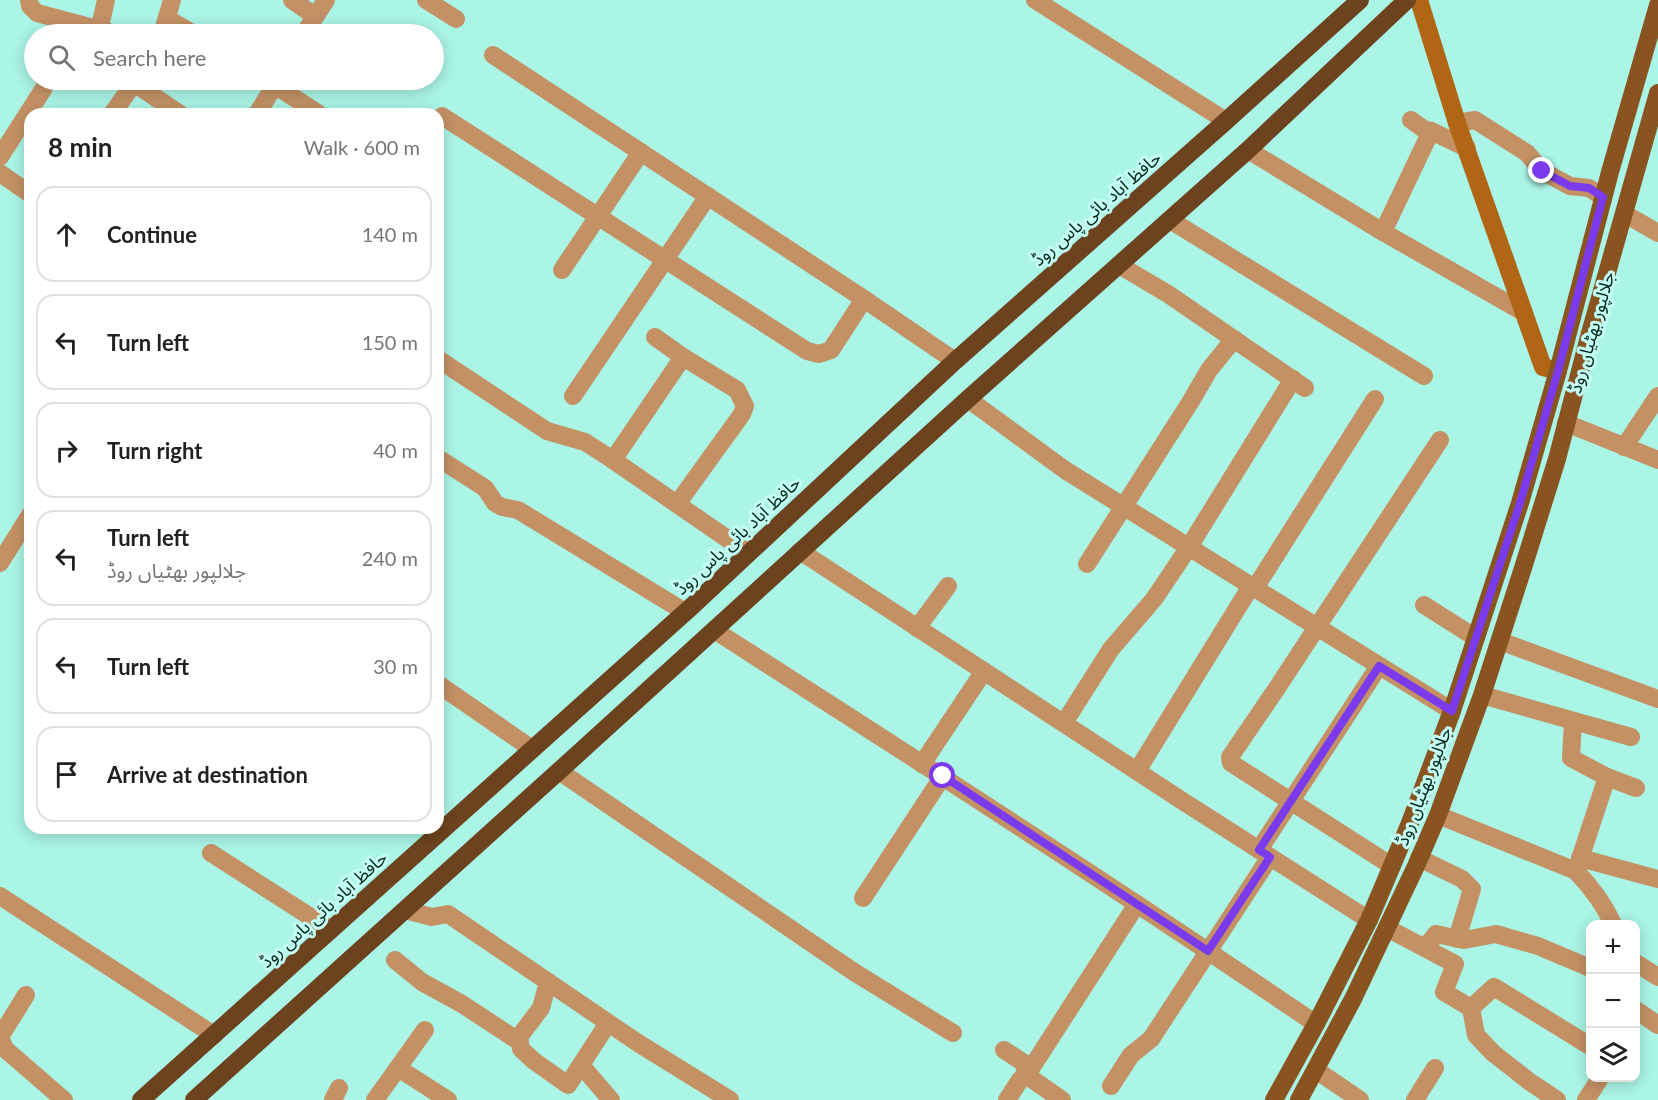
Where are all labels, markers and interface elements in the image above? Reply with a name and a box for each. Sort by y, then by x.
search box [24,24,444,90]
icon: search [45,41,78,74]
text: Search here [93,44,206,71]
text: 8 min [48,131,112,163]
text: Walk · 600 m [304,135,420,159]
street label: حافظ آباد بائی پاس روڈ [1027,146,1166,271]
route end [1528,157,1554,183]
icon: ahead [50,218,83,251]
text: Continue [107,221,197,248]
text: 140 m [362,222,418,246]
street label: جلالپور بھٹیاں روڈ [1563,269,1620,396]
icon: left [50,326,83,359]
text: Turn left [107,329,189,356]
text: 150 m [362,330,418,354]
icon: right [50,434,83,467]
text: Turn right [107,437,202,464]
text: 40 m [373,438,418,462]
street label: حافظ آباد بائی پاس روڈ [670,471,805,600]
text: Turn left [107,524,189,551]
icon: left [50,542,83,575]
text: 240 m [362,546,418,570]
text: جلالپور بھٹیاں روڈ [107,558,246,582]
icon: left [50,650,83,683]
text: Turn left [107,653,189,680]
text: 30 m [373,654,418,678]
street label: جلالپور بھٹیاں روڈ [1390,724,1457,849]
icon: arrive [50,758,83,791]
text: Arrive at destination [107,761,308,788]
route start [929,762,955,788]
street label: حافظ آباد بائی پاس روڈ [255,846,392,973]
map controls [1586,920,1640,1082]
button: + [1586,920,1640,974]
button: − [1586,974,1640,1028]
button: layers [1586,1028,1640,1082]

